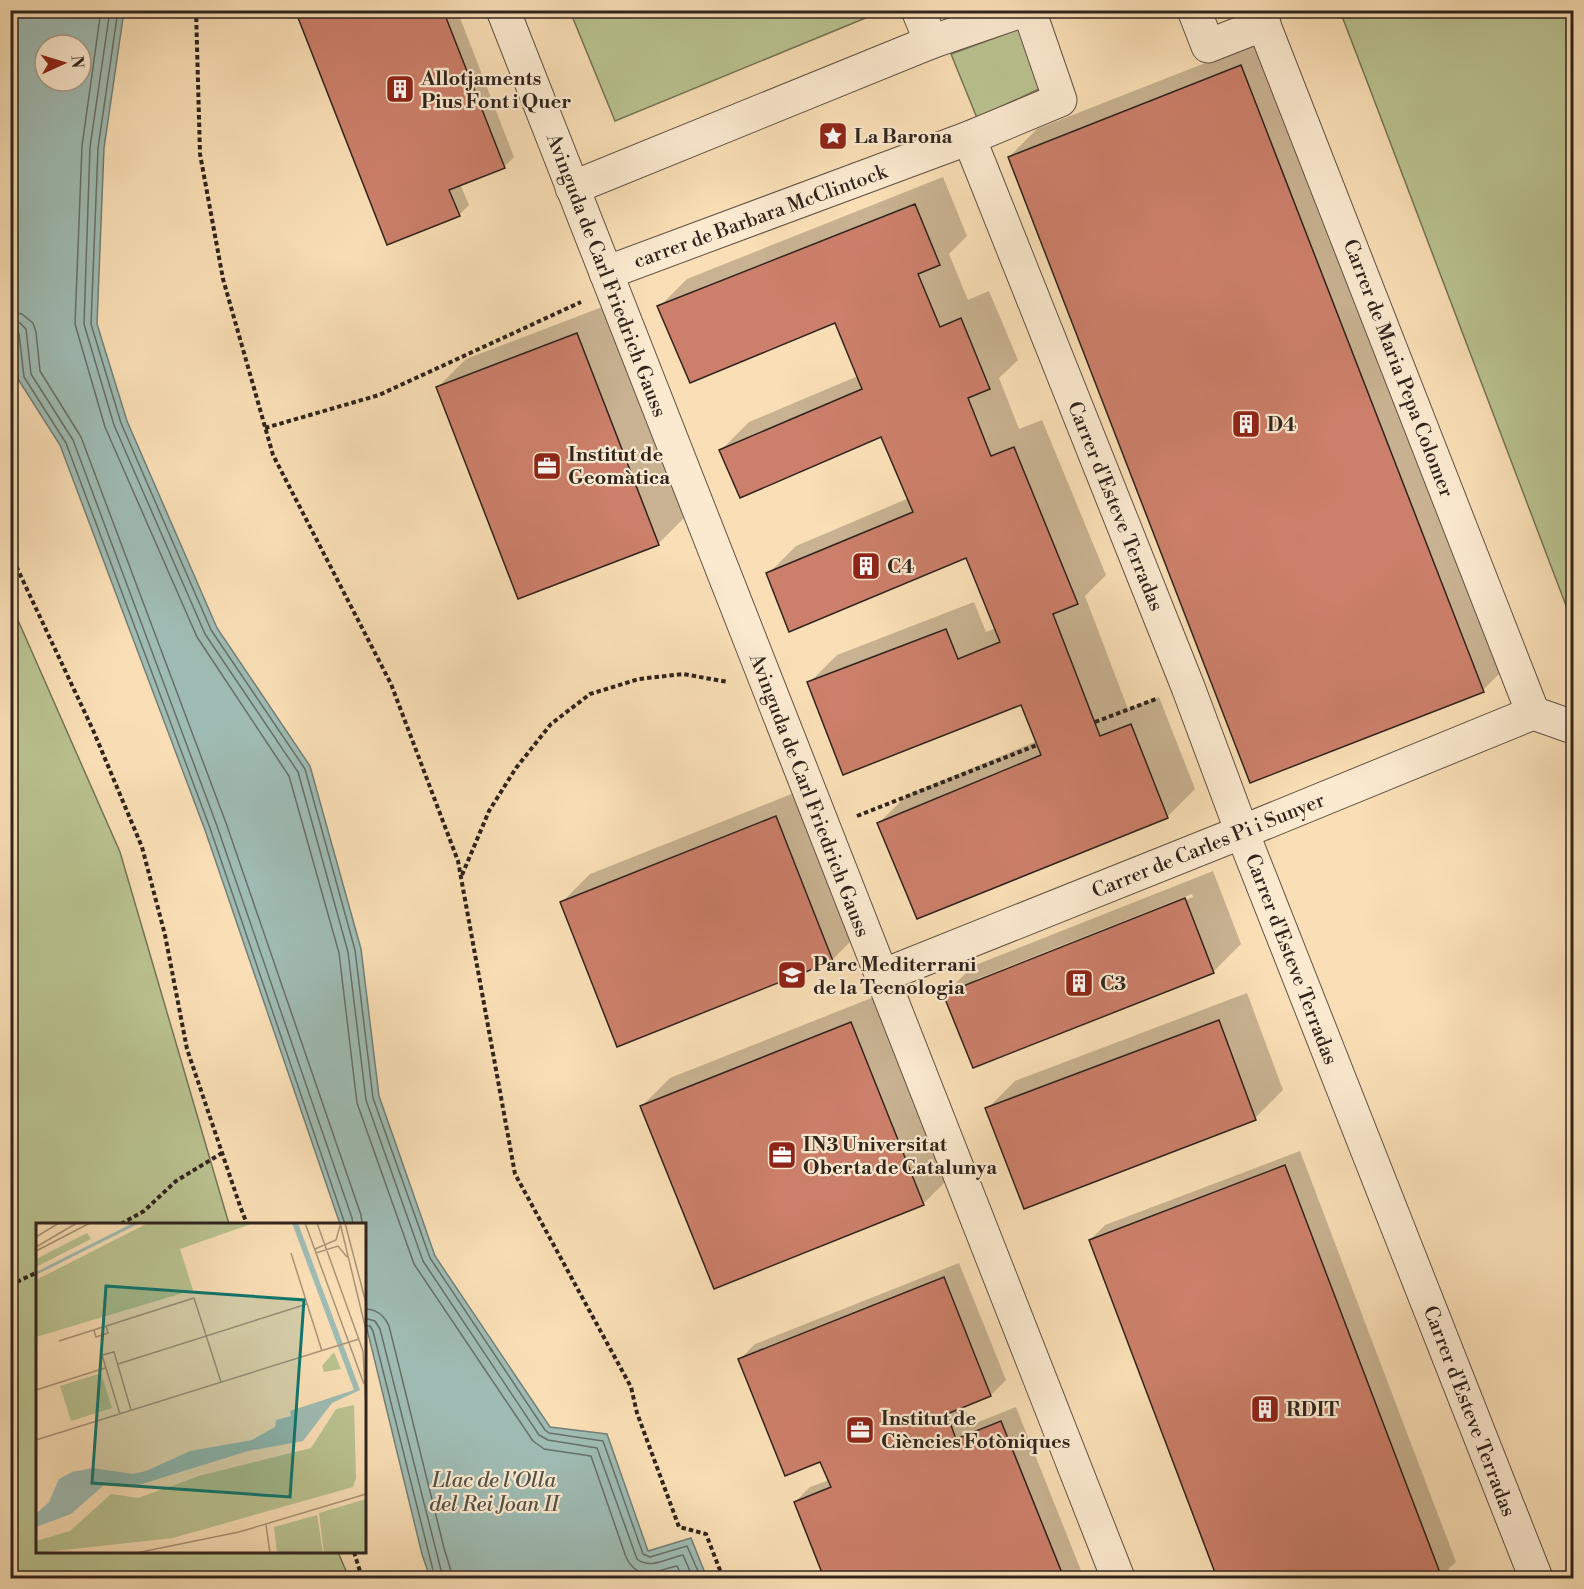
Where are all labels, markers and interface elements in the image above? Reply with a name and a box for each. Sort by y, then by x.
north arrow [33,33,93,93]
text: N [67,55,87,69]
place label: Allotjaments Pius Font i Quer [420,67,571,115]
building icon: Allotjaments Pius Font i Quer [384,73,416,105]
place icon: La Barona [817,120,849,152]
place label: La Barona [854,125,952,150]
street label: Avinguda de Carl Friedrich Gauss [539,129,671,421]
street label: carrer de Barbara McClintock [630,159,892,275]
street label: Carrer de Maria Pepa Colomer [1337,236,1459,501]
street label: Carrer d'Esteve Terradas [1061,398,1168,615]
building icon: D4 [1230,408,1262,440]
place label: D4 [1267,413,1296,438]
place label: Institut de Geomàtica [568,443,670,491]
office icon: Institut de Geomàtica [531,450,563,482]
building icon: C4 [850,550,882,582]
place label: C4 [887,555,915,580]
street label: Avinguda de Carl Friedrich Gauss [742,649,874,941]
street label: Carrer de Carles Pi i Sunyer [1089,788,1329,905]
street label: Carrer d'Esteve Terradas [1239,851,1342,1069]
place label: Parc Mediterrani de la Tecnologia [813,953,977,1001]
school or university icon: Parc Mediterrani de la Tecnologia [776,959,808,991]
building icon: C3 [1063,967,1095,999]
place label: C3 [1100,972,1126,997]
place label: IN3 Universitat Oberta de Catalunya [803,1133,997,1181]
office icon: IN3 Universitat Oberta de Catalunya [766,1139,798,1171]
inset map [36,1223,366,1553]
street label: Carrer d'Esteve Terradas [1417,1303,1520,1521]
building icon: RDIT [1249,1393,1281,1425]
place label: RDIT [1286,1398,1339,1423]
place label: Institut de Ciències Fotòniques [881,1407,1070,1455]
office icon: Institut de Ciències Fotòniques [844,1414,876,1446]
water label: Llac de l'Olla del Rei Joan II [429,1468,561,1518]

